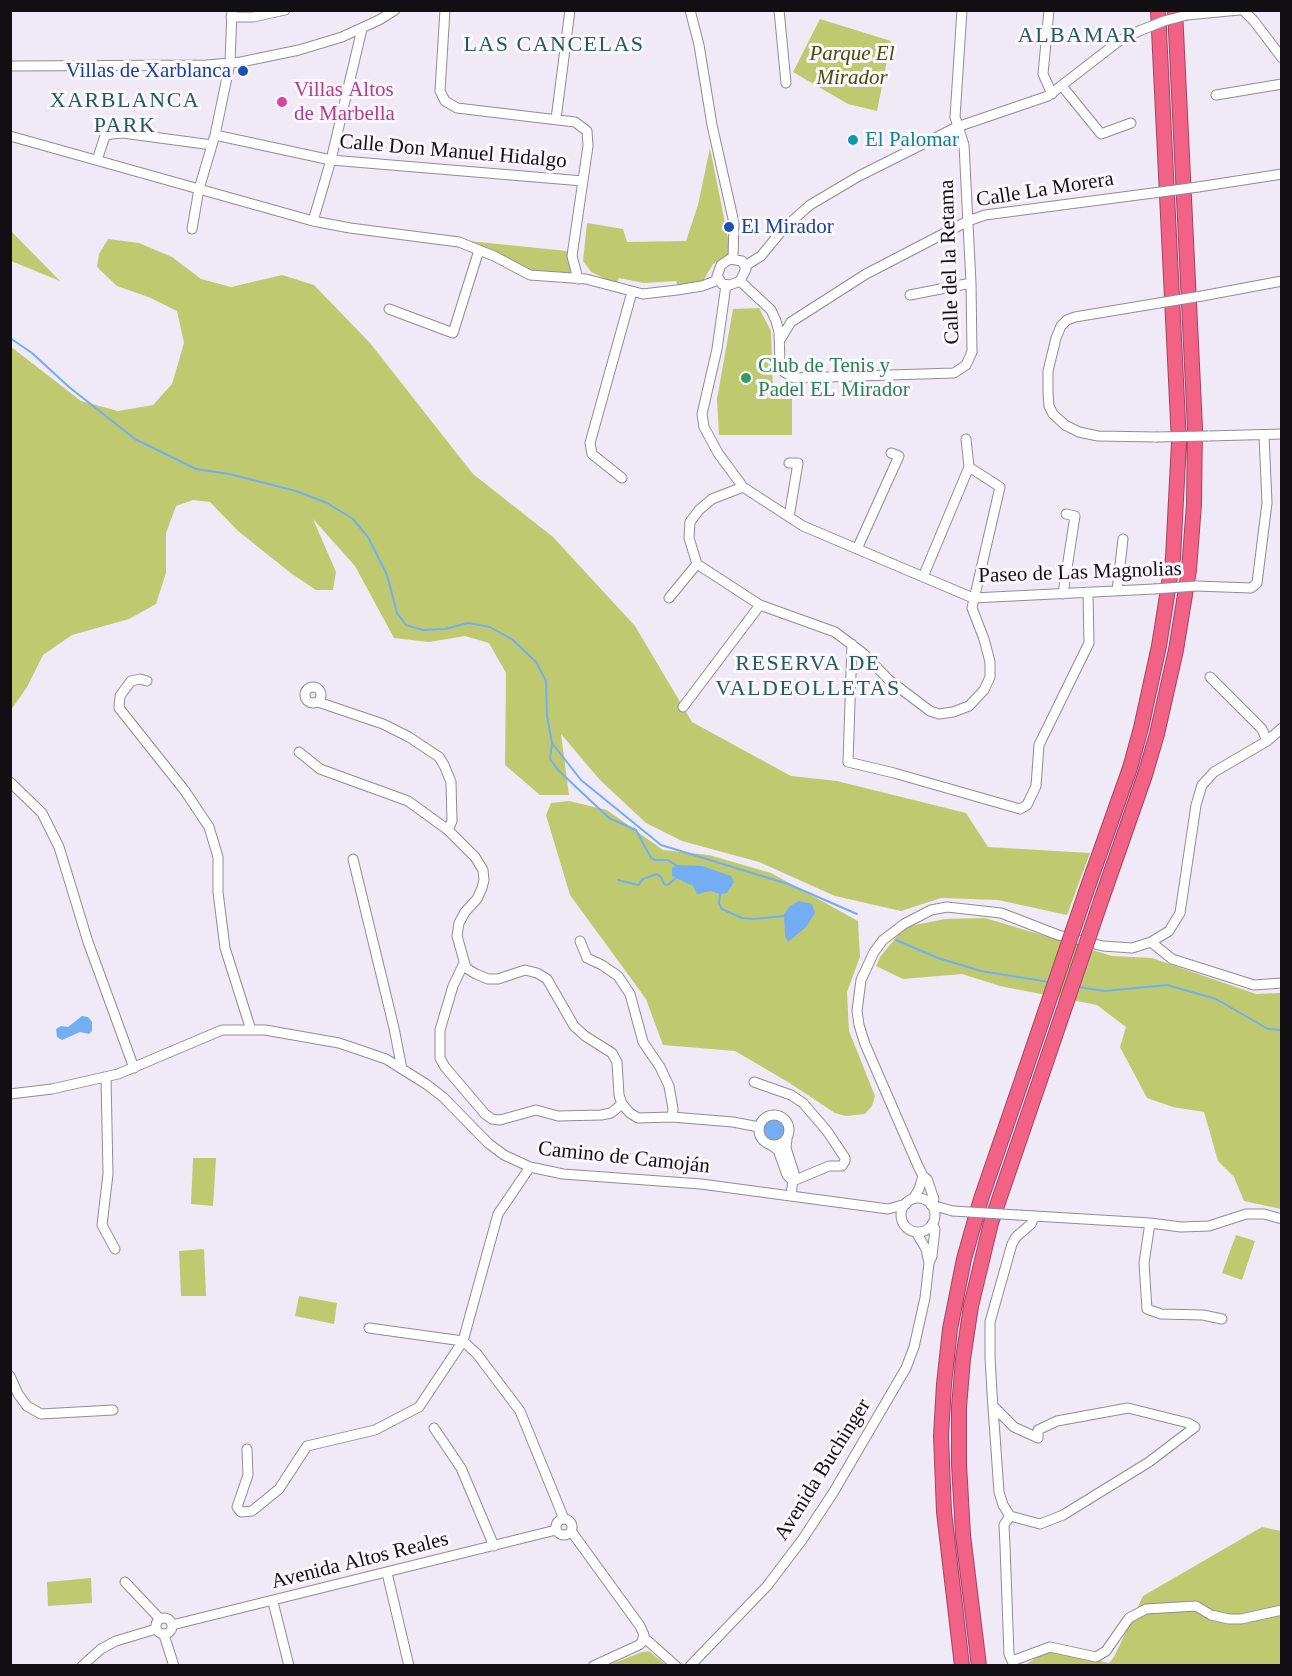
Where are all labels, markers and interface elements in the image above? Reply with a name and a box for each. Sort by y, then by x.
district label: ALBAMAR [1018,23,1138,49]
district label: LAS CANCELAS [463,32,645,58]
park label: Parque El Mirador [810,41,894,91]
place label: Villas de Xarblanca [66,58,231,84]
marker: Villas de Xarblanca [236,64,250,78]
place label: Villas Altos de Marbella [294,77,395,127]
district label: XARBLANCA PARK [50,88,200,140]
marker: Villas Altos de Marbella [275,95,289,109]
place label: El Palomar [865,127,959,153]
street label: Calle Don Manuel Hidalgo [338,130,568,174]
marker: El Palomar [846,133,860,147]
street label: Calle La Morera [975,167,1115,213]
street label: Calle del la Retama [935,179,965,345]
place label: El Mirador [741,214,834,240]
marker: El Mirador [722,220,736,234]
place label: Club de Tenis y Padel EL Mirador [758,353,910,403]
marker: Club de Tenis y Padel EL Mirador [739,371,753,385]
street label: Paseo de Las Magnolias [978,557,1182,589]
district label: RESERVA DE VALDEOLLETAS [715,651,901,702]
street label: Camino de Camoján [537,1136,711,1180]
street label: Avenida Buchinger [769,1395,877,1545]
street label: Avenida Altos Reales [269,1527,451,1595]

